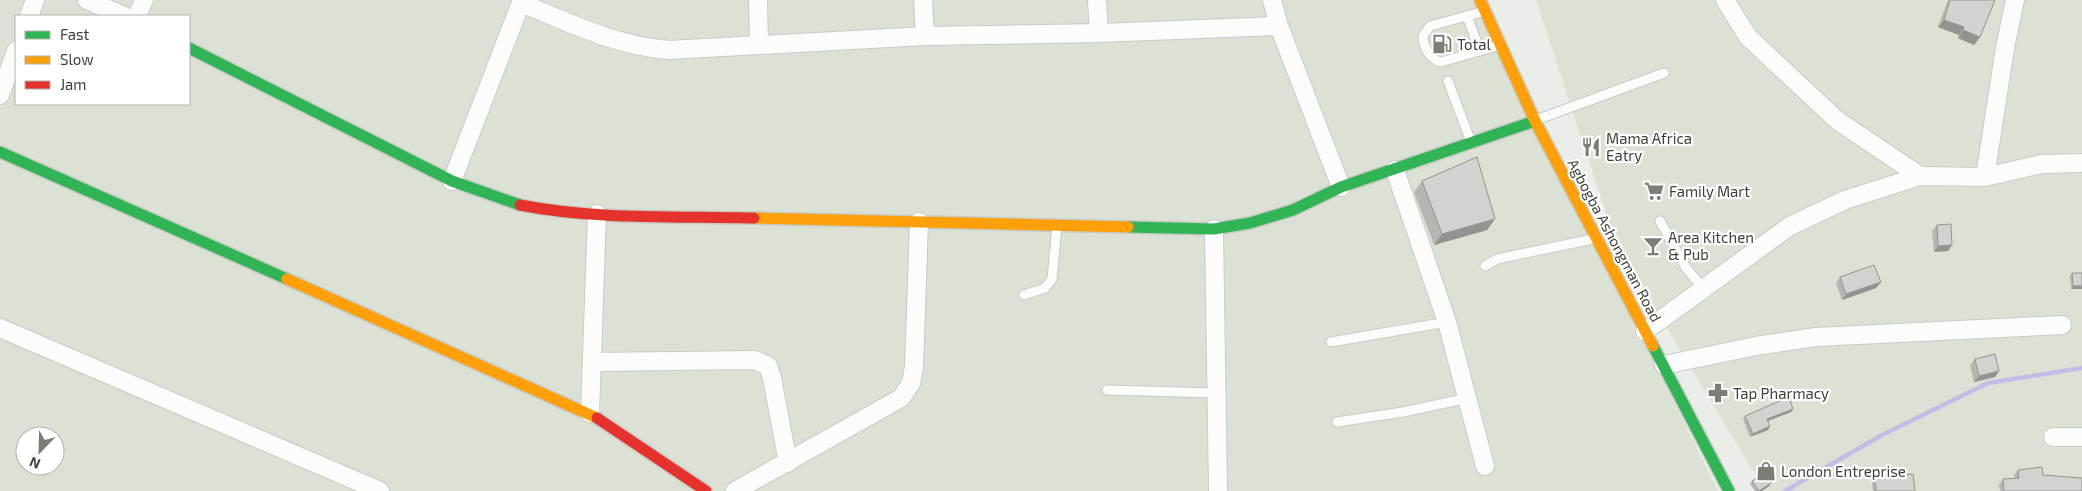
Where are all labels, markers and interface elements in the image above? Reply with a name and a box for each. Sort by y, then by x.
legend [15,15,190,105]
text: Fast [60,25,90,43]
fuel station icon: Total [1431,33,1453,55]
place label: Total [1457,35,1491,53]
text: Slow [60,50,94,68]
text: Jam [60,75,86,93]
place label: Mama Africa Eatry [1606,129,1692,164]
restaurant icon: Mama Africa Eatry [1580,136,1602,158]
street label: Agbogba Ashongman Road [1564,155,1666,325]
supermarket icon: Family Mart [1643,180,1665,202]
place label: Family Mart [1669,182,1750,200]
place label: Area Kitchen & Pub [1668,228,1754,263]
bar icon: Area Kitchen & Pub [1642,235,1664,257]
pharmacy icon: Tap Pharmacy [1707,382,1729,404]
place label: Tap Pharmacy [1733,384,1829,402]
north arrow [15,426,65,476]
text: N [27,454,43,473]
shop icon: London Entreprise [1755,460,1777,482]
place label: London Entreprise [1781,462,1906,480]

